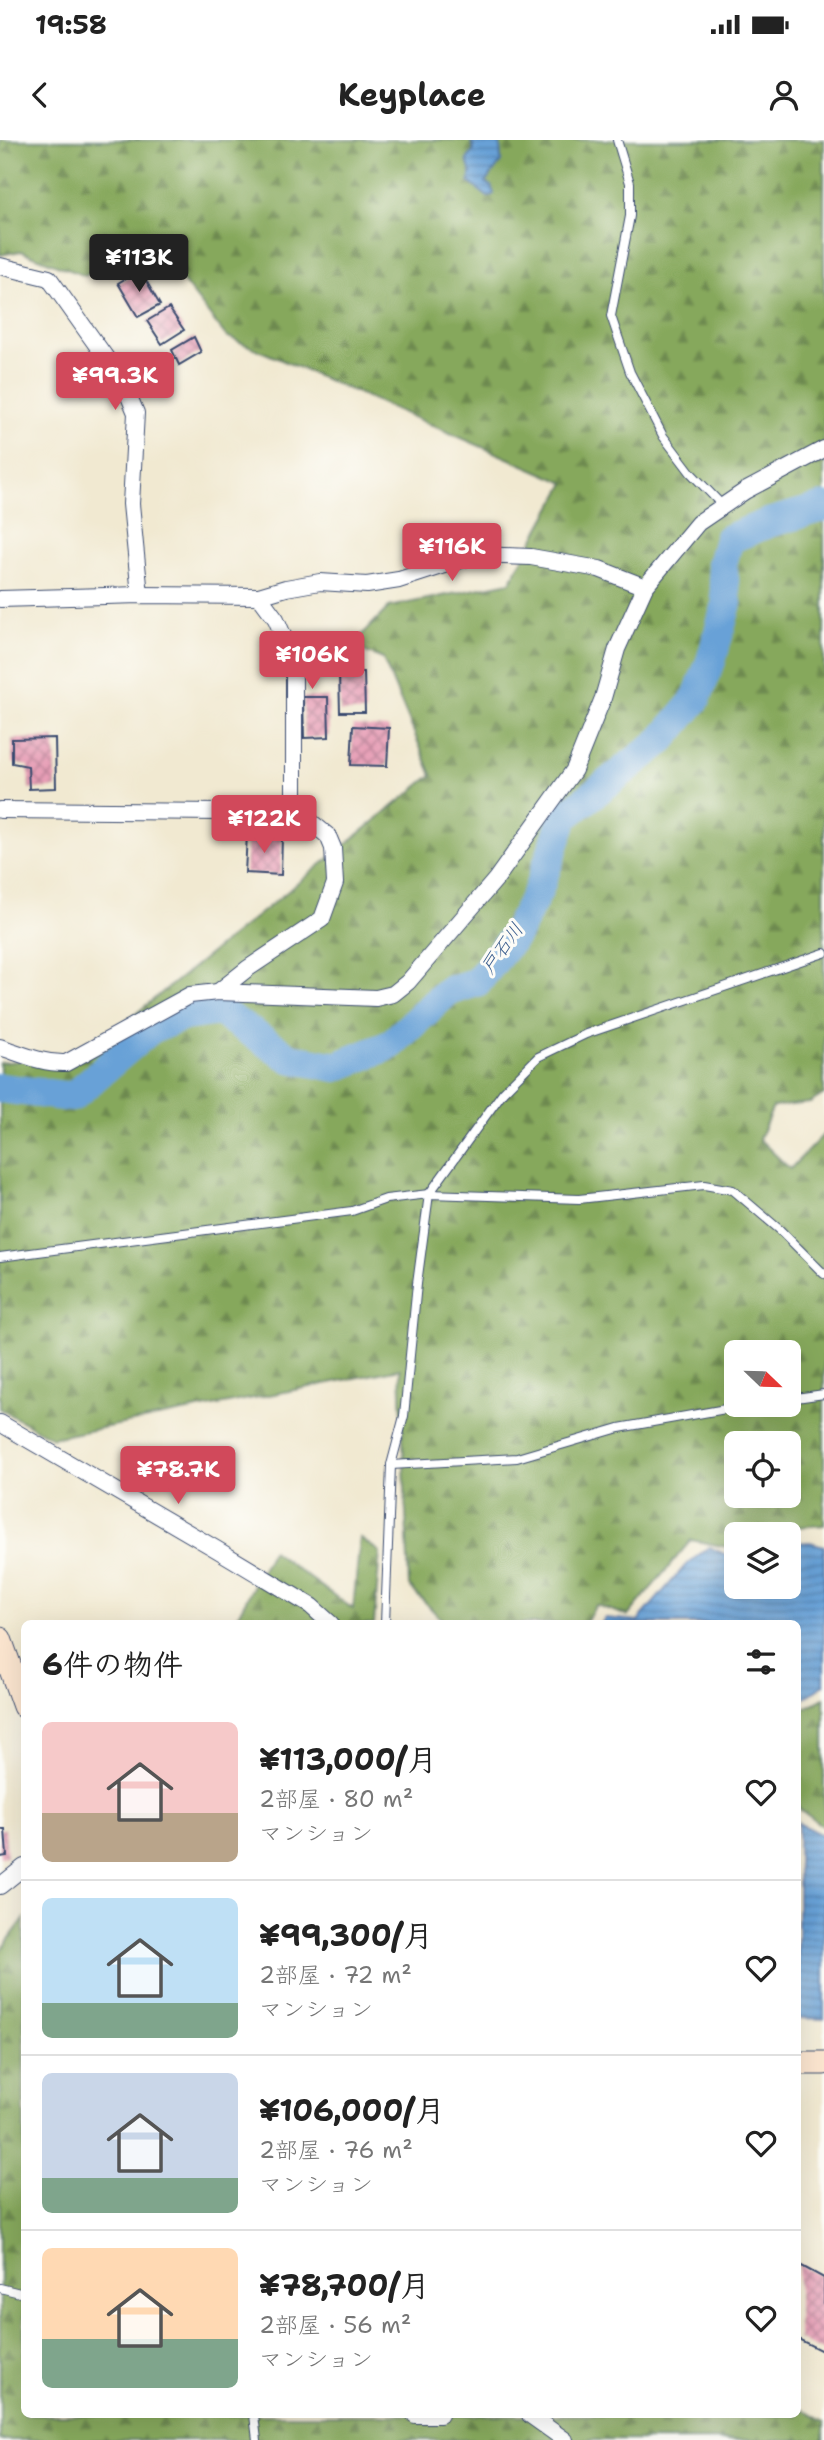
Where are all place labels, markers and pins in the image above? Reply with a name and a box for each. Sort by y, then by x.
pin: ¥113K [90,234,188,294]
pin: ¥99.3K [58,352,172,412]
pin: ¥116K [403,524,501,583]
pin: ¥106K [263,631,361,691]
pin: ¥122K [215,796,313,855]
pin: ¥78.7K [121,1446,235,1506]

